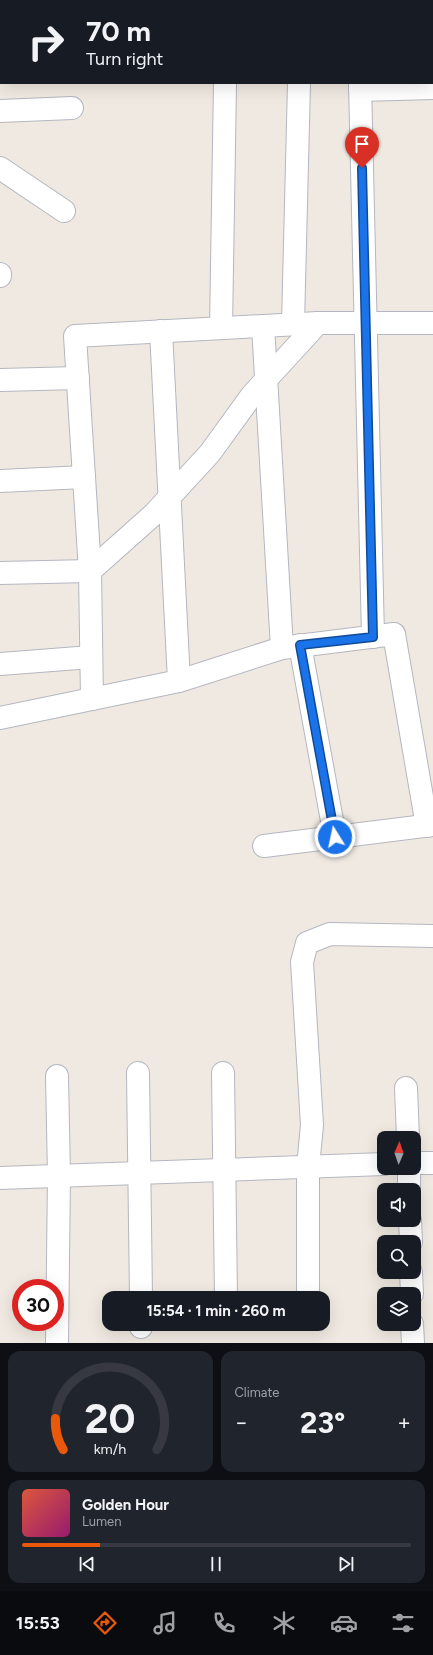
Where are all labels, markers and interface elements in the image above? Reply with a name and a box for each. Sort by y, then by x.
text: 70 m [86,14,151,48]
icon: right [20,16,72,68]
text: Turn right [86,48,163,70]
pin [345,127,379,168]
icon: arrive [351,133,373,155]
position arrow [314,816,356,858]
north arrow [377,1131,421,1175]
map controls [377,1131,421,1331]
button: sound [377,1183,421,1227]
button: search [377,1235,421,1279]
speed limit sign: 30 [12,1279,64,1331]
button: layers [377,1287,421,1331]
text: 15:54 · 1 min · 260 m [146,1302,286,1320]
text: Climate [235,1385,279,1400]
text: 20 [85,1392,136,1442]
text: 23° [300,1404,345,1441]
text: − [235,1409,248,1436]
text: + [397,1409,411,1436]
text: km/h [94,1439,127,1457]
text: Golden Hour [82,1496,169,1514]
text: Lumen [82,1514,121,1529]
icon: previous [76,1553,98,1575]
icon: pause [205,1553,227,1575]
icon: next [335,1553,357,1575]
icon: directions [91,1609,119,1637]
icon: music [151,1609,179,1637]
icon: phone [210,1609,238,1637]
icon: climate [270,1609,298,1637]
icon: car [330,1609,358,1637]
icon: filters [389,1609,417,1637]
text: 15:53 [16,1612,60,1634]

